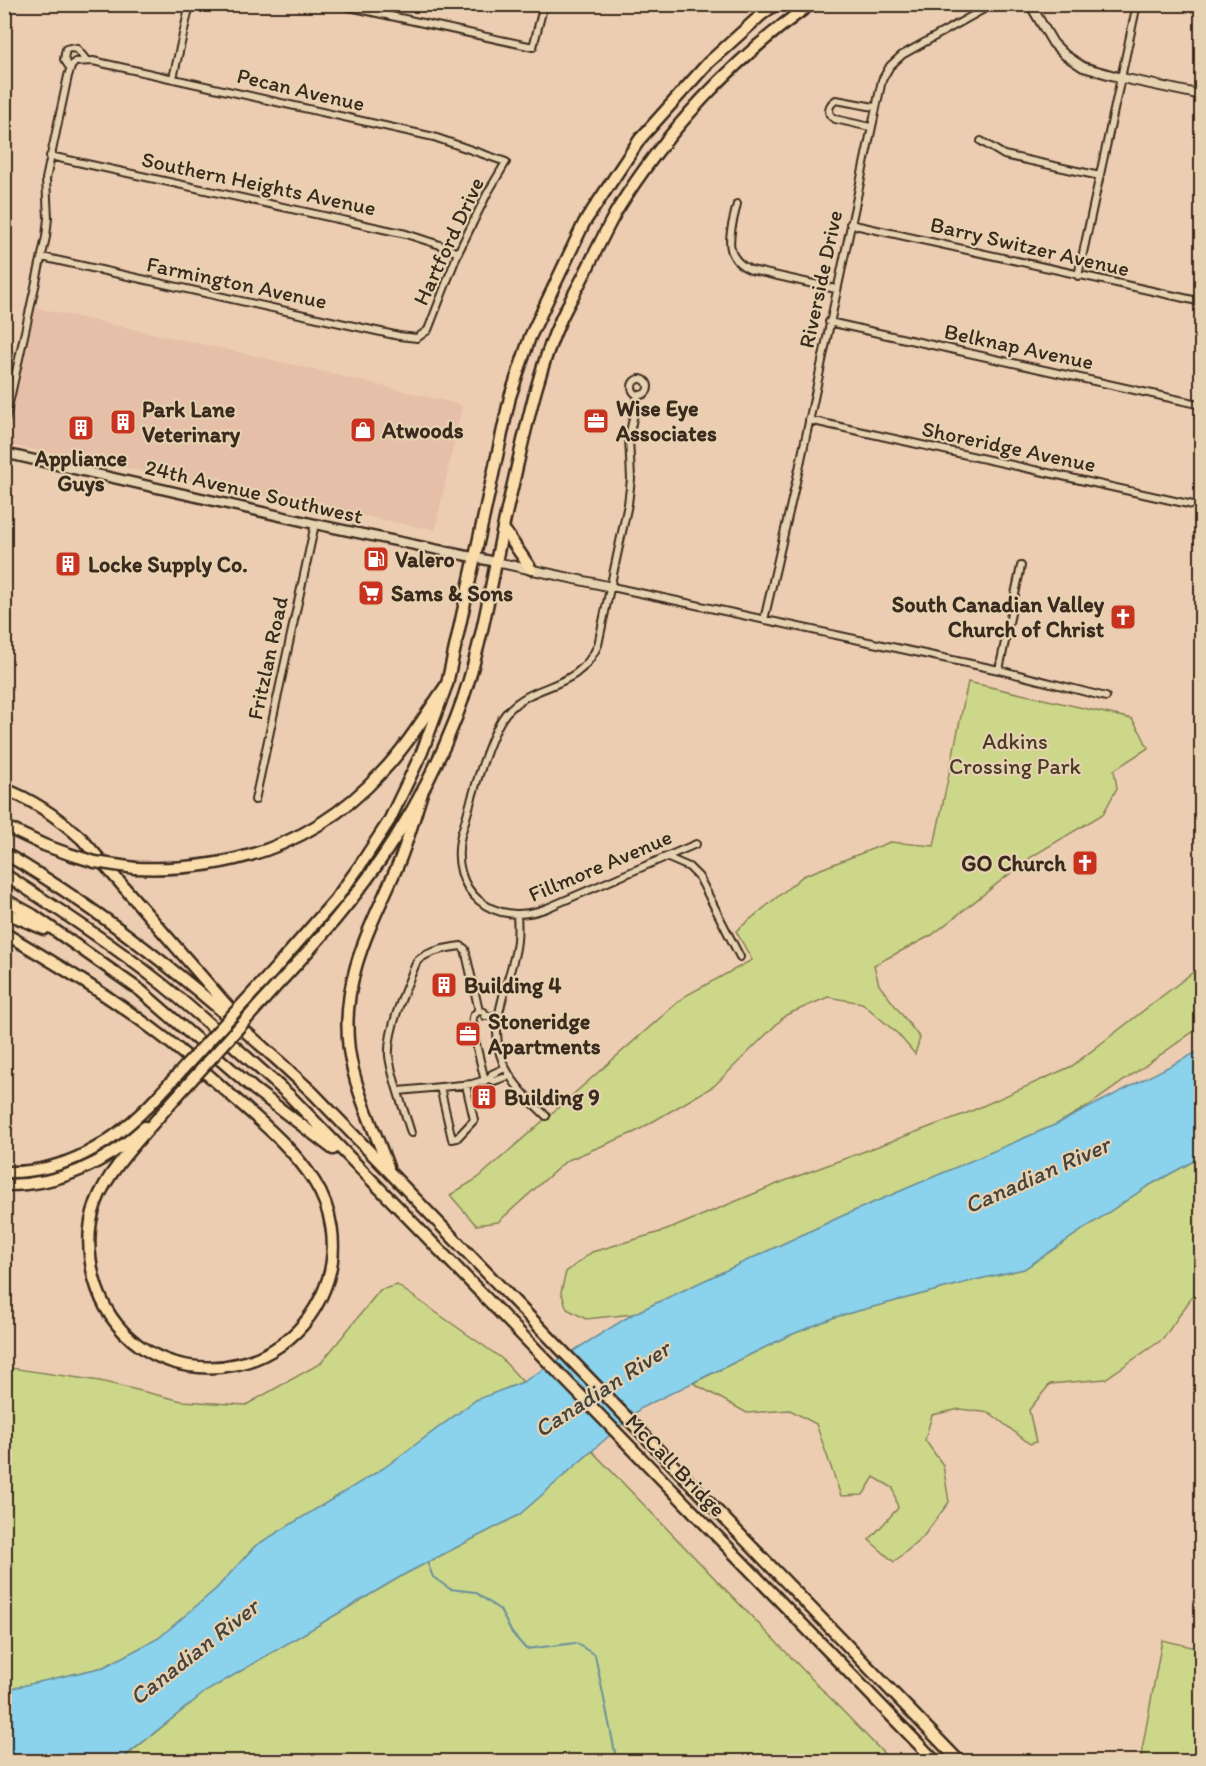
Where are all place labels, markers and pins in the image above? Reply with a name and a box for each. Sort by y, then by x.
place label: Wise Eye Associates [615,395,717,447]
place label: Park Lane Veterinary [142,396,241,448]
office icon: Wise Eye Associates [581,406,611,436]
building icon: Park Lane Veterinary [108,407,138,437]
building icon: Appliance Guys [66,413,96,443]
shop icon: Atwoods [348,415,378,445]
place label: Atwoods [381,417,464,444]
place label: Appliance Guys [34,445,128,497]
fuel station icon: Valero [361,544,391,574]
place label: Valero [395,546,455,573]
building icon: Locke Supply Co. [53,549,83,579]
place label: Locke Supply Co. [88,551,248,578]
supermarket icon: Sams & Sons [356,578,386,608]
place label: Sams & Sons [391,580,513,607]
place label: South Canadian Valley Church of Christ [892,591,1105,643]
church icon: South Canadian Valley Church of Christ [1108,602,1138,632]
church icon: GO Church [1070,848,1100,878]
place label: GO Church [961,850,1067,877]
building icon: Building 4 [429,970,459,1000]
place label: Building 4 [464,972,562,999]
place label: Stoneridge Apartments [487,1008,601,1060]
office icon: Stoneridge Apartments [453,1019,483,1049]
building icon: Building 9 [469,1082,499,1112]
place label: Building 9 [504,1084,600,1111]

